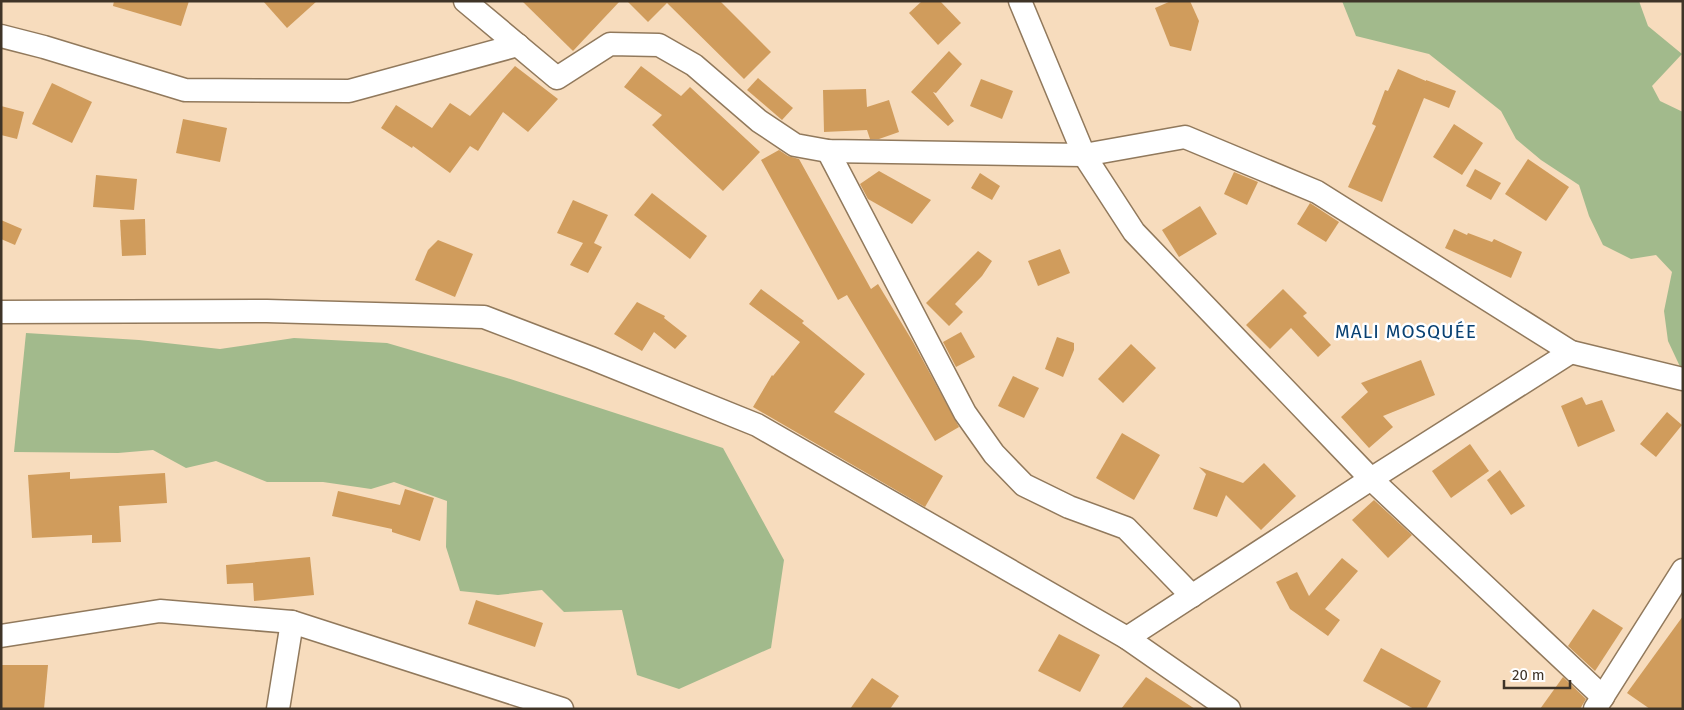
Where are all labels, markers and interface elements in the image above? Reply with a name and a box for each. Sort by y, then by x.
district label: MALI MOSQUÉE [1335,320,1477,343]
scale bar [1504,658,1570,690]
text: 20 m [1512,666,1545,684]

